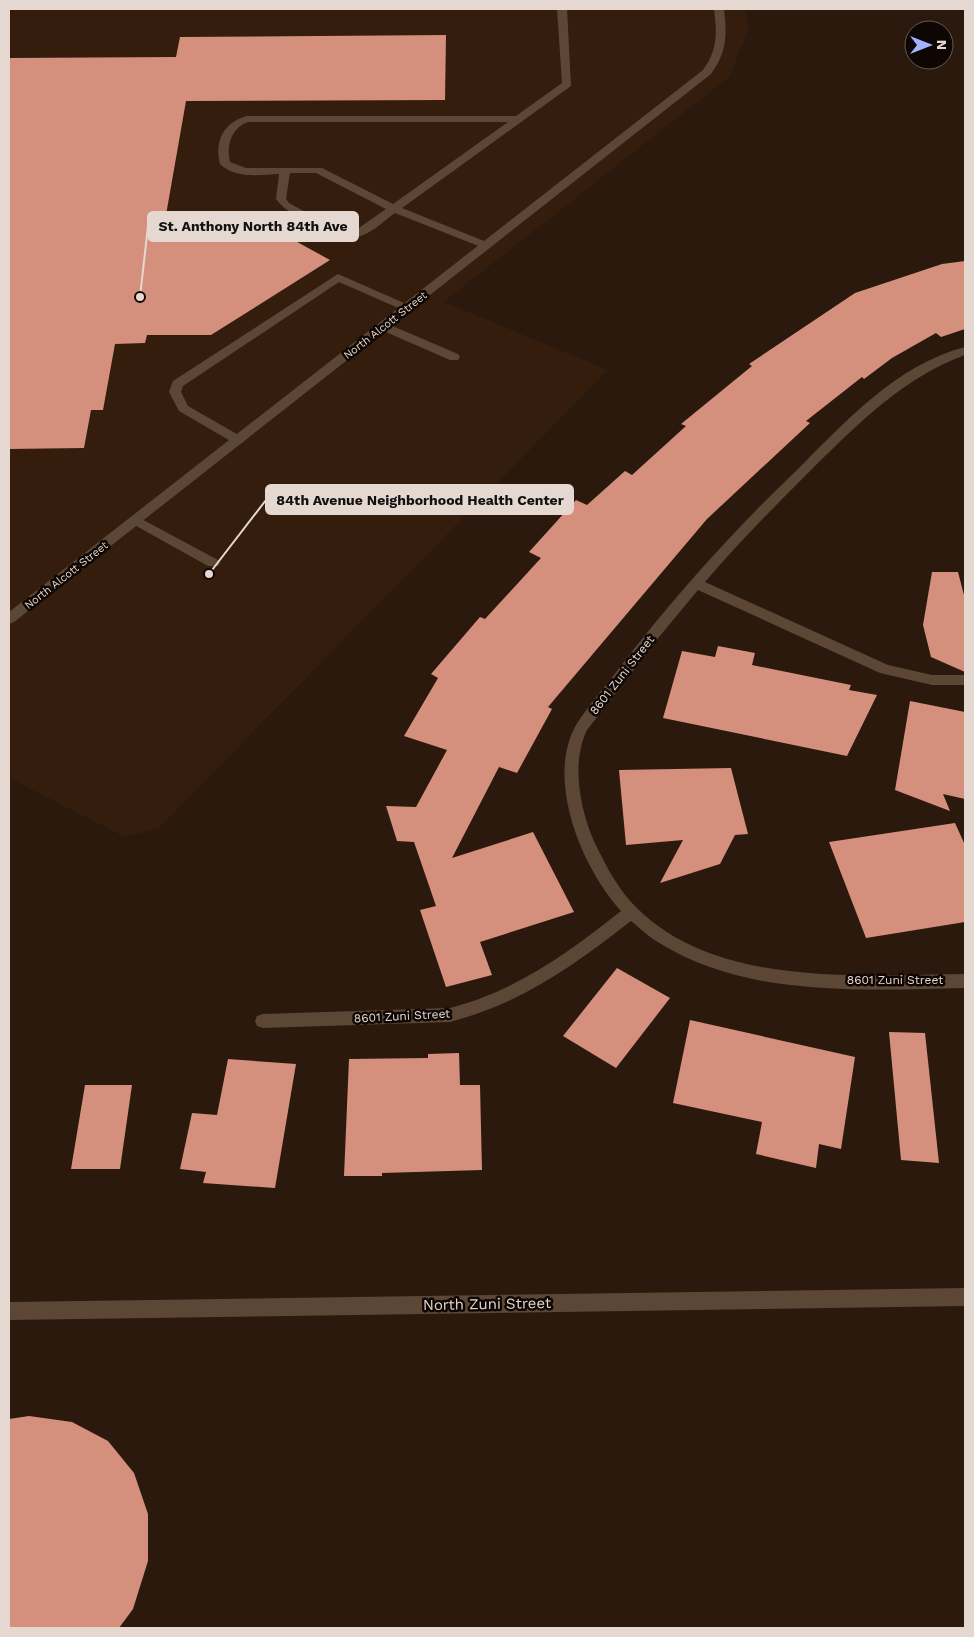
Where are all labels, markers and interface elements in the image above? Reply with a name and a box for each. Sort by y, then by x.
north arrow [904,20,954,70]
text: N [934,40,950,50]
callout: St. Anthony North 84th Ave [148,212,358,241]
text: St. Anthony North 84th Ave [158,218,348,234]
street label: North Alcott Street [341,289,430,362]
callout: 84th Avenue Neighborhood Health Center [266,485,573,514]
text: 84th Avenue Neighborhood Health Center [276,492,564,508]
street label: North Alcott Street [22,539,111,612]
street label: 8601 Zuni Street [587,633,657,717]
street label: 8601 Zuni Street [847,973,943,987]
street label: 8601 Zuni Street [353,1006,451,1026]
street label: North Zuni Street [423,1294,552,1314]

